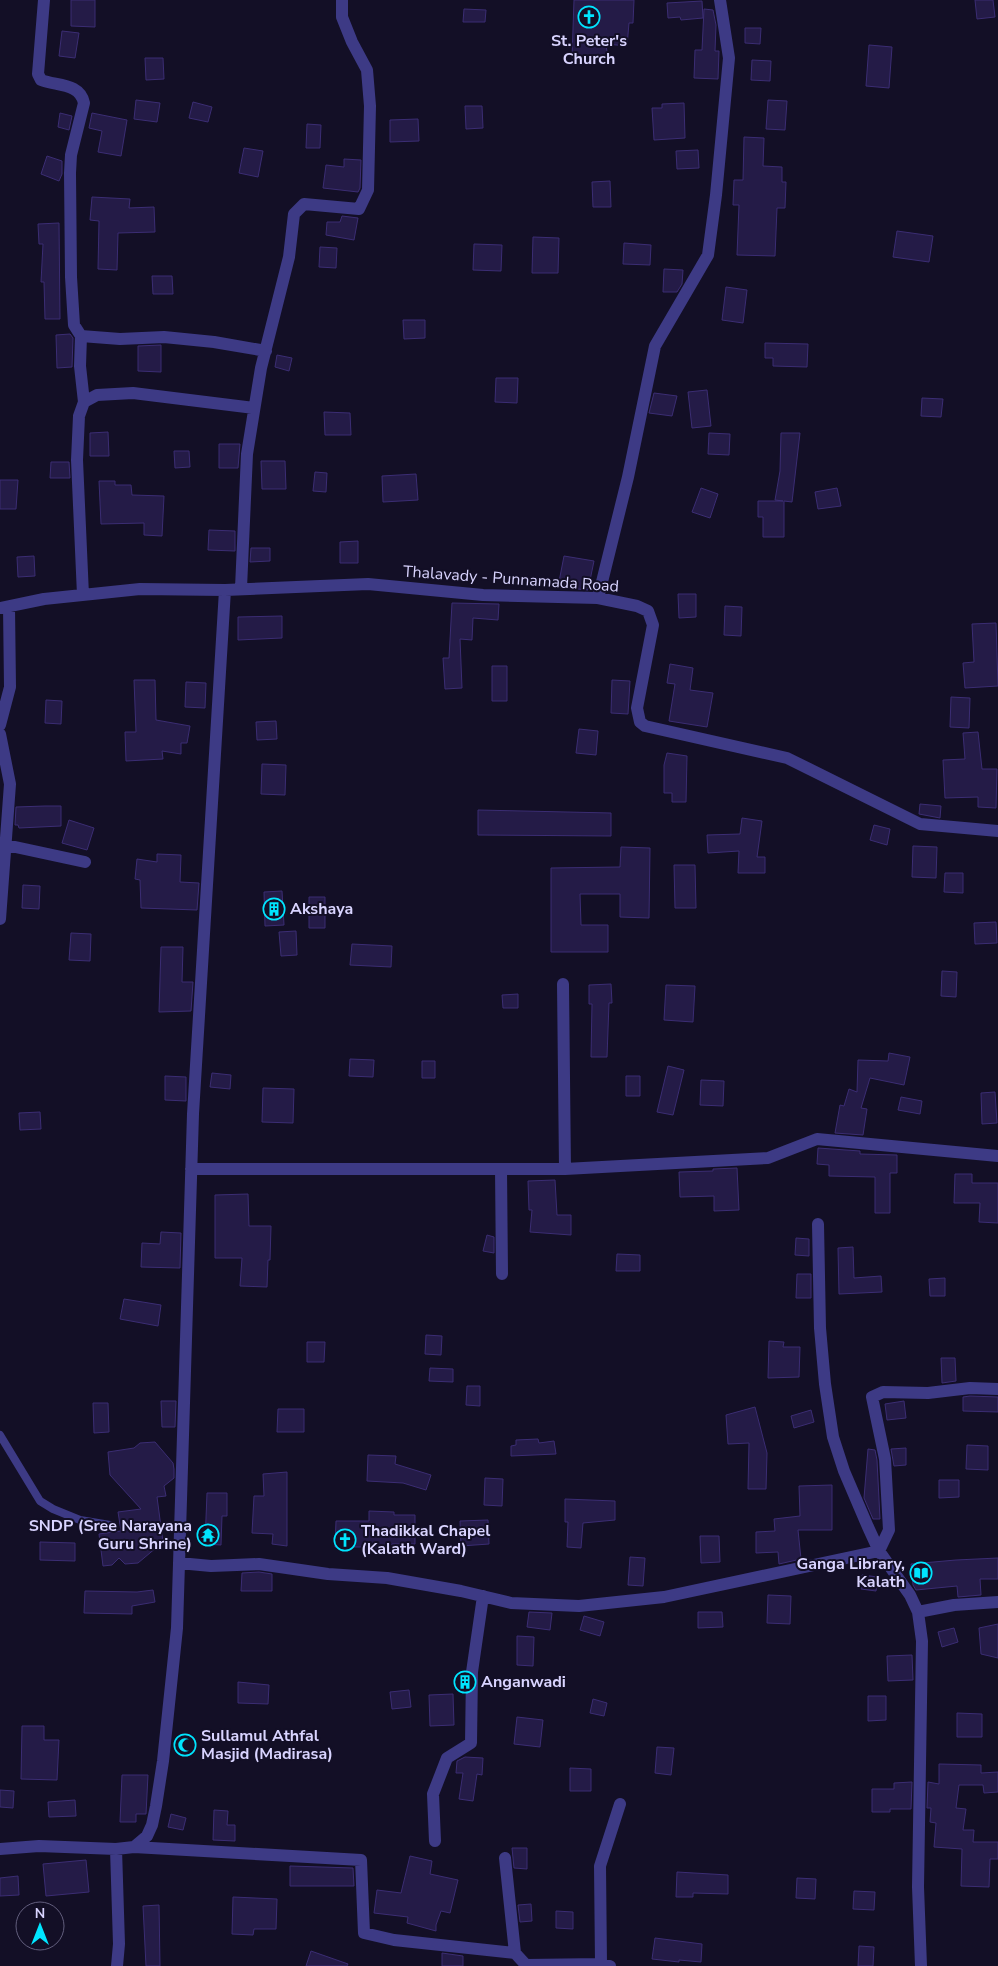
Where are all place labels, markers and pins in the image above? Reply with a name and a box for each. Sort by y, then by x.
church icon: St. Peter's Church [577,5,601,29]
place label: St. Peter's Church [551,30,627,70]
building icon: Akshaya [262,897,286,921]
place label: Akshaya [290,898,353,920]
place label: SNDP (Sree Narayana Guru Shrine) [29,1515,192,1555]
place label: Thadikkal Chapel (Kalath Ward) [361,1520,490,1560]
temple icon: SNDP (Sree Narayana Guru Shrine) [196,1523,220,1547]
church icon: Thadikkal Chapel (Kalath Ward) [333,1528,357,1552]
place label: Ganga Library, Kalath [796,1553,905,1593]
library icon: Ganga Library, Kalath [909,1561,933,1585]
building icon: Anganwadi [453,1670,477,1694]
place label: Anganwadi [481,1671,566,1693]
place label: Sullamul Athfal Masjid (Madirasa) [201,1725,333,1765]
mosque icon: Sullamul Athfal Masjid (Madirasa) [173,1733,197,1757]

